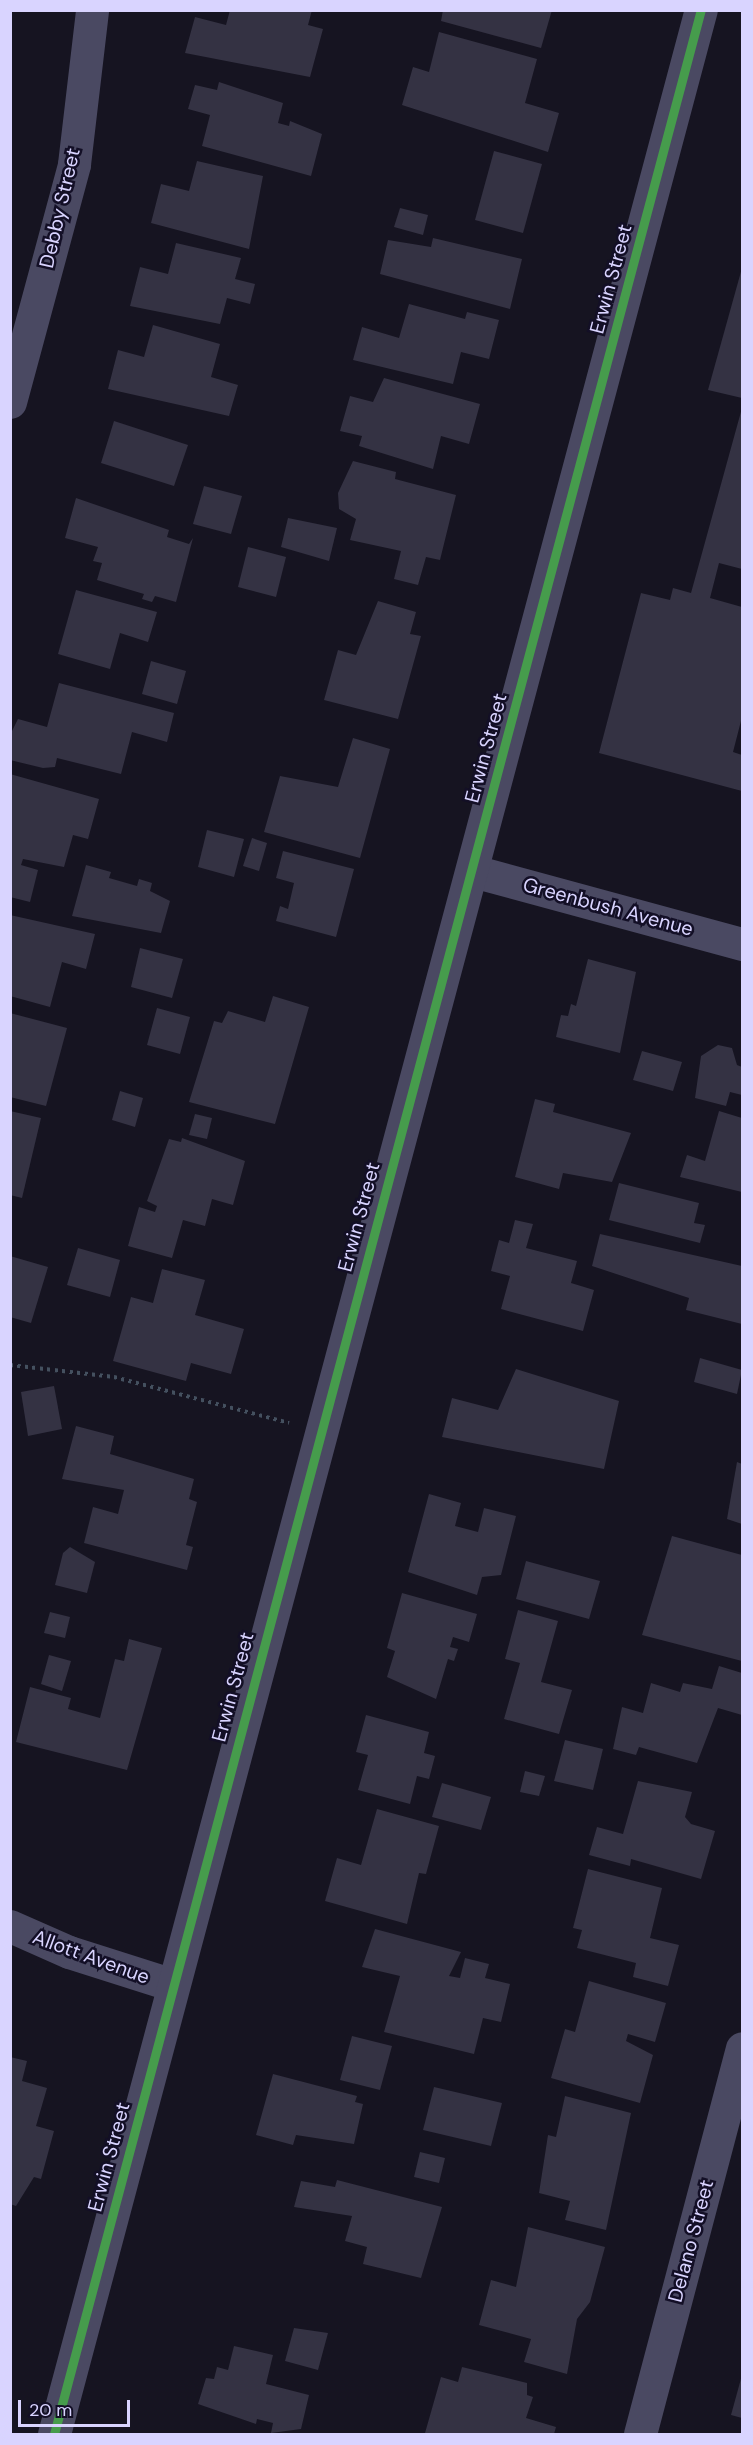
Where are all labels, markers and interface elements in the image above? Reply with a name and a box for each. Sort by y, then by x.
street label: Debby Street [35,146,85,270]
street label: Erwin Street [585,222,637,336]
street label: Erwin Street [460,691,512,805]
street label: Greenbush Avenue [520,873,696,941]
street label: Erwin Street [333,1160,385,1274]
street label: Erwin Street [207,1630,259,1744]
street label: Allott Avenue [29,1925,153,1989]
street label: Erwin Street [83,2100,135,2214]
street label: Delano Street [663,2177,719,2305]
scale bar [21,2388,134,2426]
text: 20 m [29,2398,72,2422]

